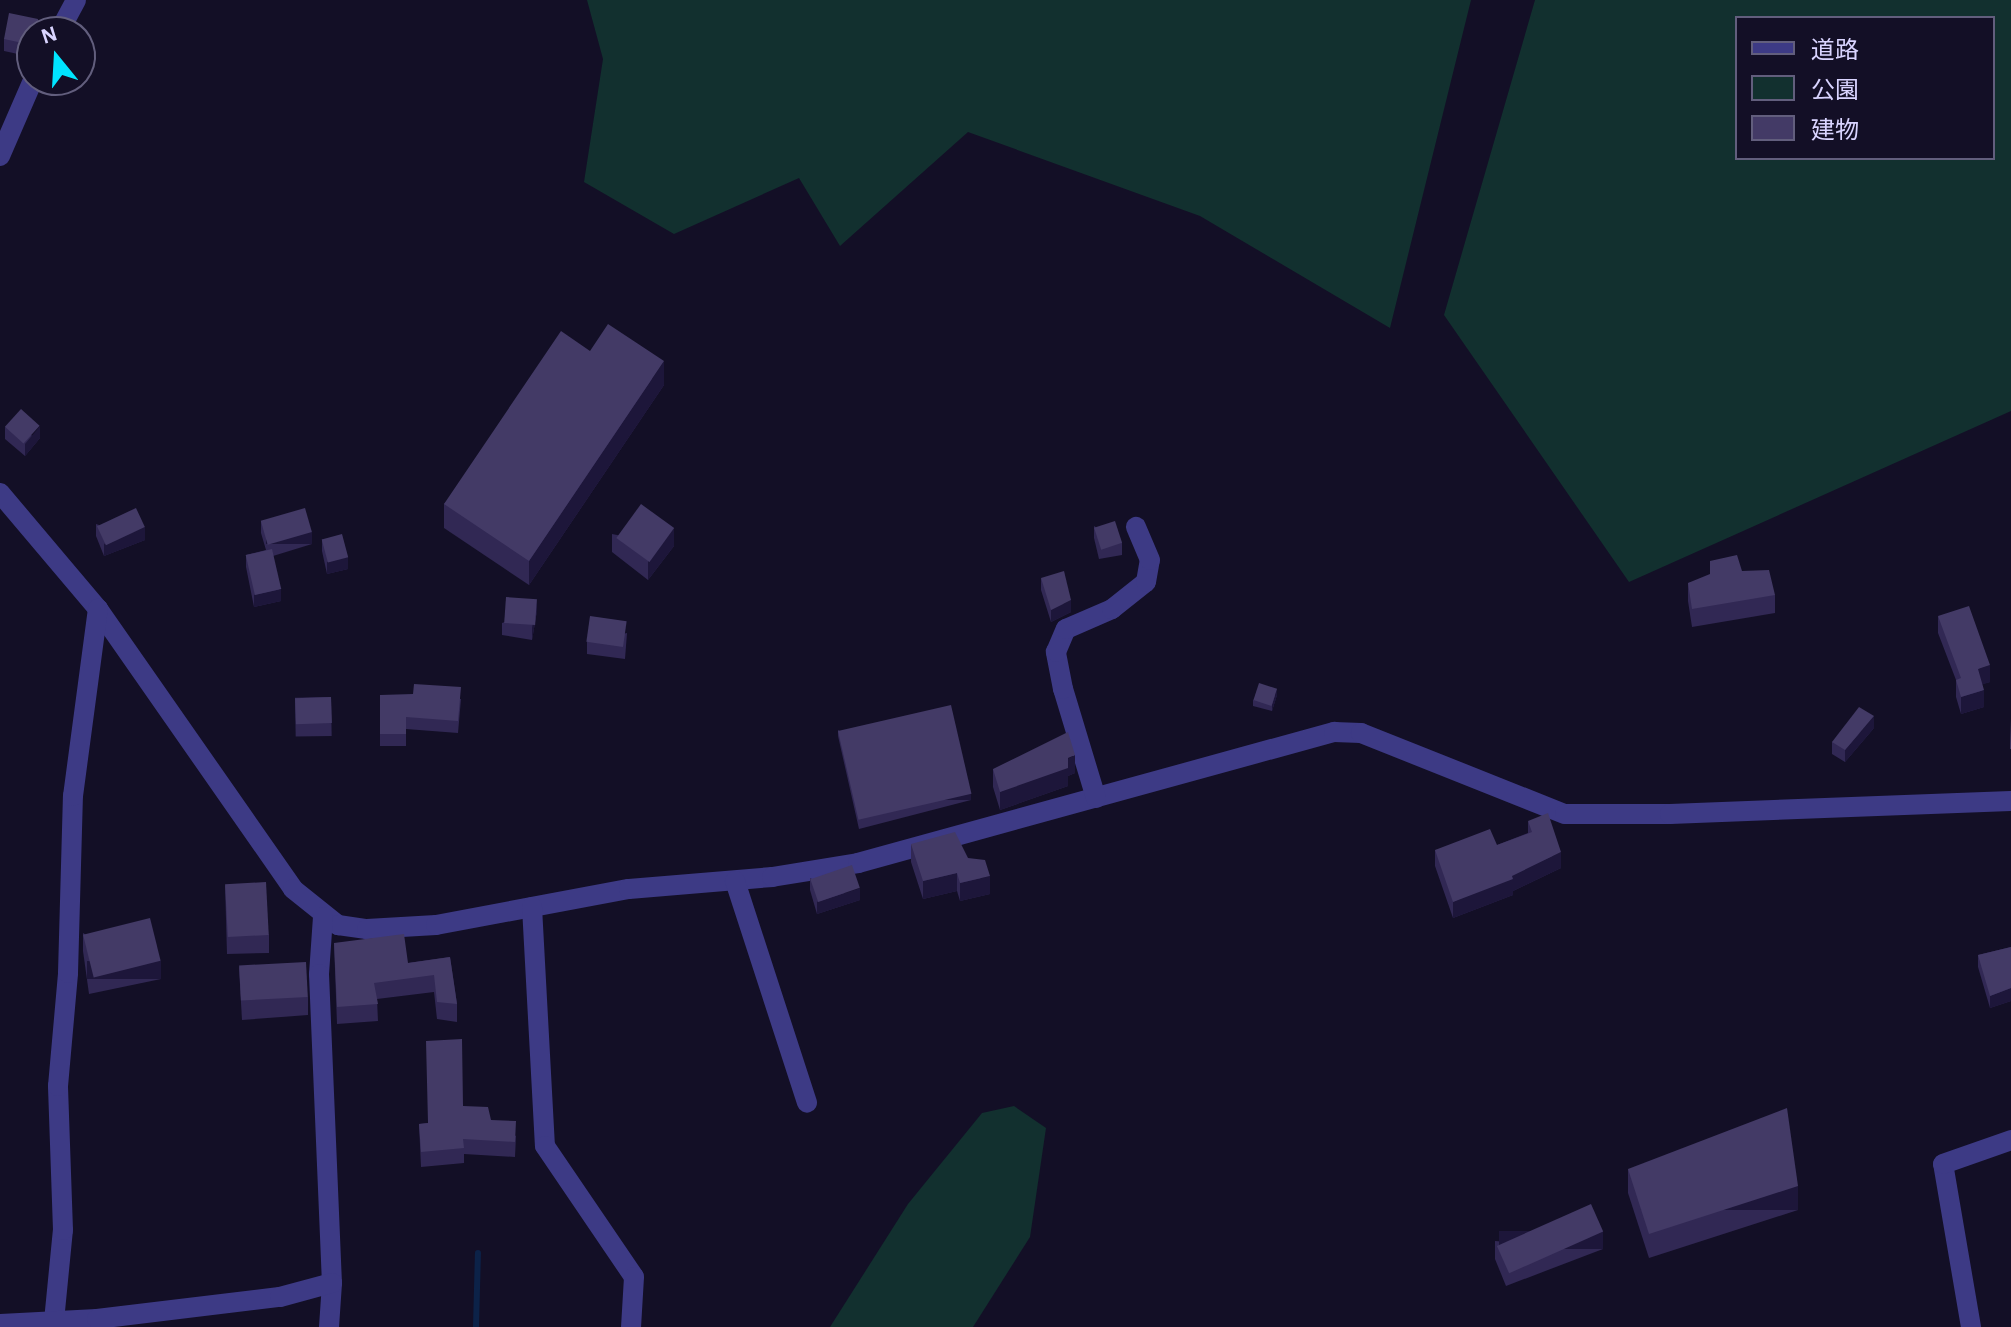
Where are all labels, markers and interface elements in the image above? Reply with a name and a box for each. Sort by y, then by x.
north arrow [16,16,96,96]
legend [1735,16,1995,160]
text: N [39,22,60,48]
text: 道路 [1811,39,1859,63]
text: 公園 [1811,79,1859,103]
text: 建物 [1811,119,1859,143]

